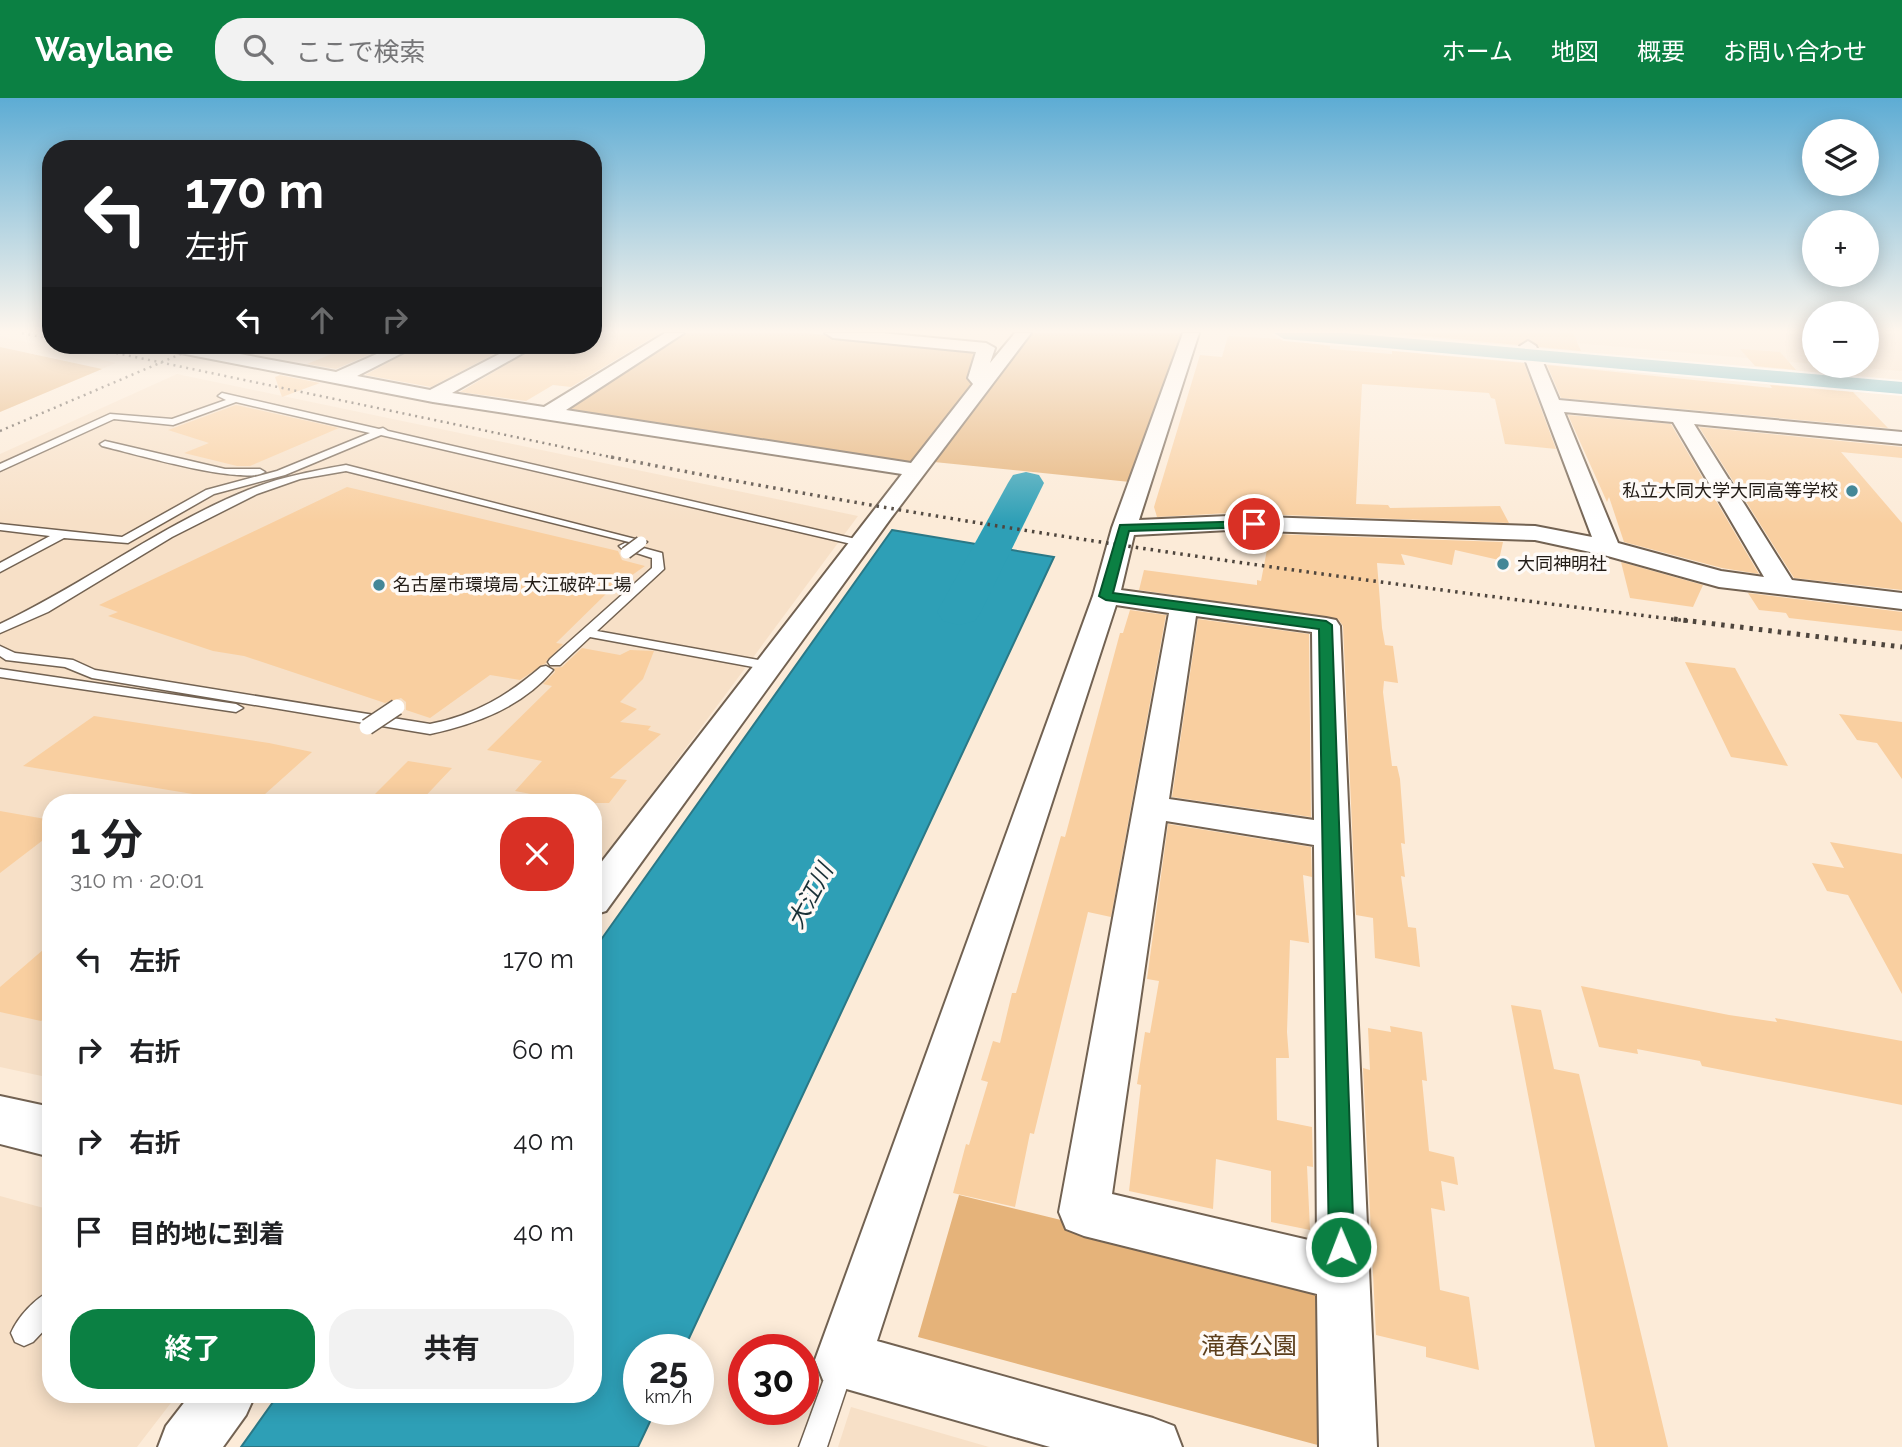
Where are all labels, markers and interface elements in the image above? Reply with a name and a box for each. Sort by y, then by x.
search box [215,18,705,81]
text: Waylane [35,30,173,69]
icon: search [239,30,277,68]
text: ここで検索 [295,37,425,67]
text: ホーム [1442,37,1513,66]
text: 地図 [1551,37,1599,66]
text: 概要 [1637,37,1685,66]
text: お問い合わせ [1723,37,1867,66]
map controls [1802,119,1879,378]
button: layers [1802,119,1879,196]
text: 170 m [185,162,324,219]
icon: left [70,168,161,259]
button: + [1802,210,1879,287]
text: 左折 [185,228,249,265]
icon: left [230,301,268,339]
icon: ahead [303,301,341,339]
icon: right [376,301,414,339]
button: − [1802,301,1879,378]
place label: 私立大同大学大同高等学校 [1622,480,1838,501]
marker: 私立大同大学大同高等学校 [1844,483,1860,499]
pin [1224,494,1284,554]
icon: arrive [1235,505,1273,543]
place label: 大同神明社 [1517,553,1607,574]
marker: 大同神明社 [1495,556,1511,572]
place label: 名古屋市環境局 大江破砕工場 [393,574,632,595]
marker: 名古屋市環境局 大江破砕工場 [371,577,387,593]
text: 1 分 [70,815,143,864]
button: close [500,817,574,891]
water label: 大江川 [781,856,839,933]
text: 310 m · 20:01 [70,866,204,893]
icon: left [70,940,108,978]
text: 170 m [503,944,574,974]
text: 左折 [129,946,181,976]
icon: right [70,1031,108,1069]
text: 60 m [512,1035,574,1065]
text: 右折 [129,1037,181,1067]
icon: right [70,1122,108,1160]
text: 40 m [513,1126,574,1156]
text: 右折 [129,1128,181,1158]
position arrow [1304,1210,1378,1284]
icon: arrive [70,1213,108,1251]
text: 40 m [513,1217,574,1247]
text: 目的地に到着 [129,1219,285,1249]
button: 終了 [70,1309,315,1389]
button: 共有 [329,1309,574,1389]
park label: 滝春公園 [1201,1331,1297,1360]
speed limit sign: 30 [728,1334,819,1425]
text: 25 [649,1350,688,1391]
text: km/h [645,1386,692,1407]

